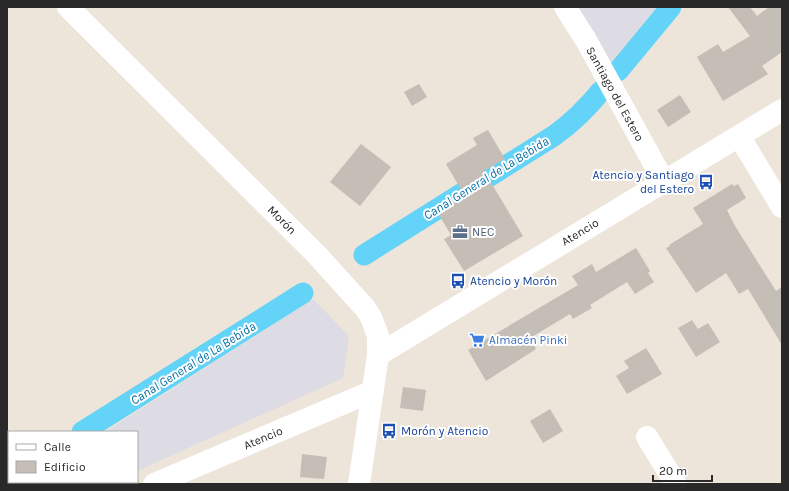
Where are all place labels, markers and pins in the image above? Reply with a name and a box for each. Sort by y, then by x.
place label: Atencio y Santiago del Estero [592,168,694,196]
bus stop icon: Atencio y Santiago del Estero [697,173,715,191]
office icon: NEC [451,223,469,241]
place label: NEC [472,225,494,239]
bus stop icon: Atencio y Morón [449,272,467,290]
place label: Atencio y Morón [470,274,557,288]
supermarket icon: Almacén Pinki [468,331,486,349]
place label: Almacén Pinki [489,333,567,347]
bus stop icon: Morón y Atencio [380,422,398,440]
place label: Morón y Atencio [401,424,488,438]

